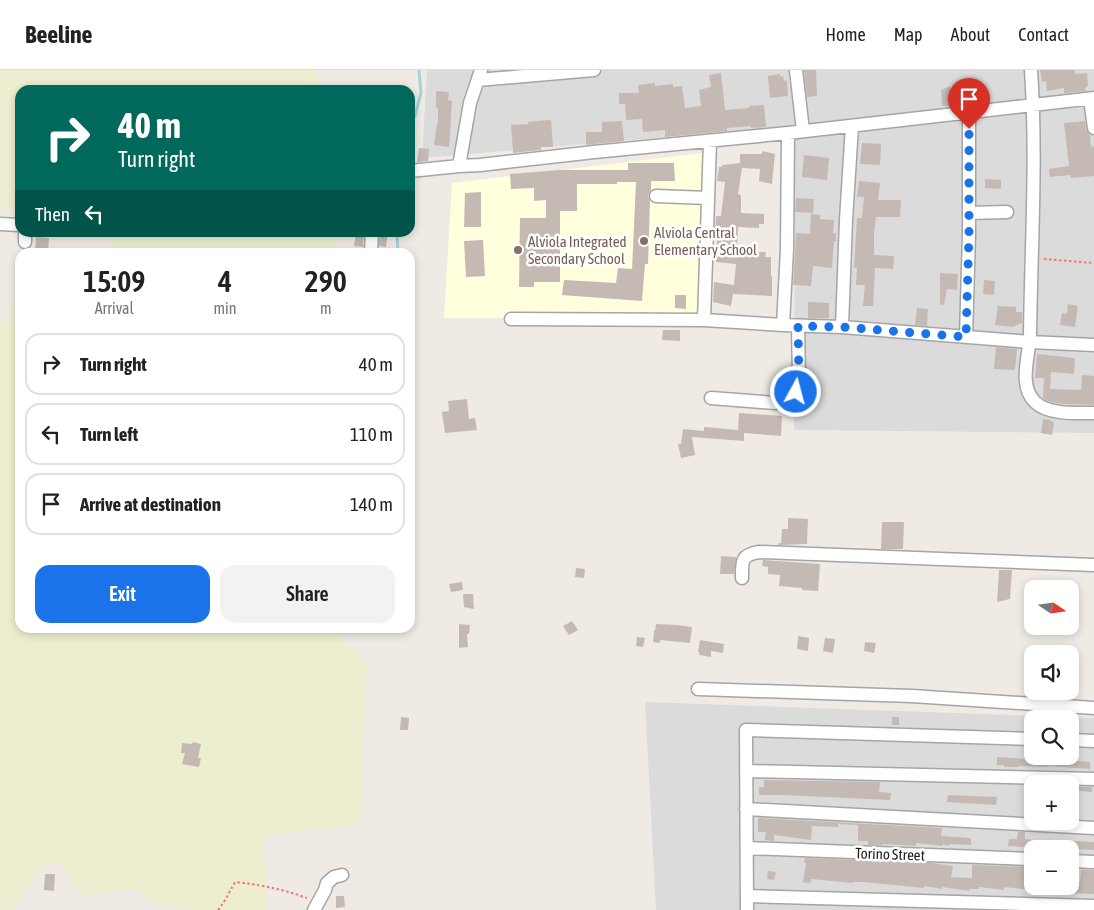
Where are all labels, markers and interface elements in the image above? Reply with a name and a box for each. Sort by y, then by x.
text: Beeline [25,21,92,48]
text: Home [826,24,866,45]
text: Map [894,24,923,45]
text: About [951,24,990,45]
text: Contact [1018,24,1069,45]
pin [948,78,990,129]
icon: arrive [955,85,983,113]
icon: right [35,105,100,170]
text: 40 m [118,105,181,145]
text: Turn right [118,146,195,172]
icon: left [80,200,108,228]
text: Then [35,203,70,225]
place label: Alviola Central Elementary School [654,224,757,258]
place label: Alviola Integrated Secondary School [528,233,627,267]
marker: Alviola Central Elementary School [638,235,650,247]
marker: Alviola Integrated Secondary School [512,244,524,256]
text: 15:09 [83,264,145,298]
text: 4 [218,264,232,298]
text: 290 [305,264,347,298]
text: Arrival [95,299,134,317]
text: min [214,299,237,317]
text: m [320,299,332,317]
icon: right [37,350,65,378]
text: Turn right [80,353,147,375]
text: 40 m [359,353,393,375]
position arrow [769,365,821,417]
icon: left [37,420,65,448]
text: Turn left [80,423,138,445]
text: 110 m [350,423,393,445]
icon: arrive [37,490,65,518]
text: Arrive at destination [80,493,221,515]
text: 140 m [350,493,393,515]
button: Exit [35,565,210,623]
button: Share [220,565,395,623]
north arrow [1024,580,1079,635]
map controls [1024,580,1079,895]
button: sound [1024,645,1079,700]
button: search [1024,710,1079,765]
button: + [1024,775,1079,830]
button: − [1024,840,1079,895]
street label: Torino Street [855,844,925,864]

